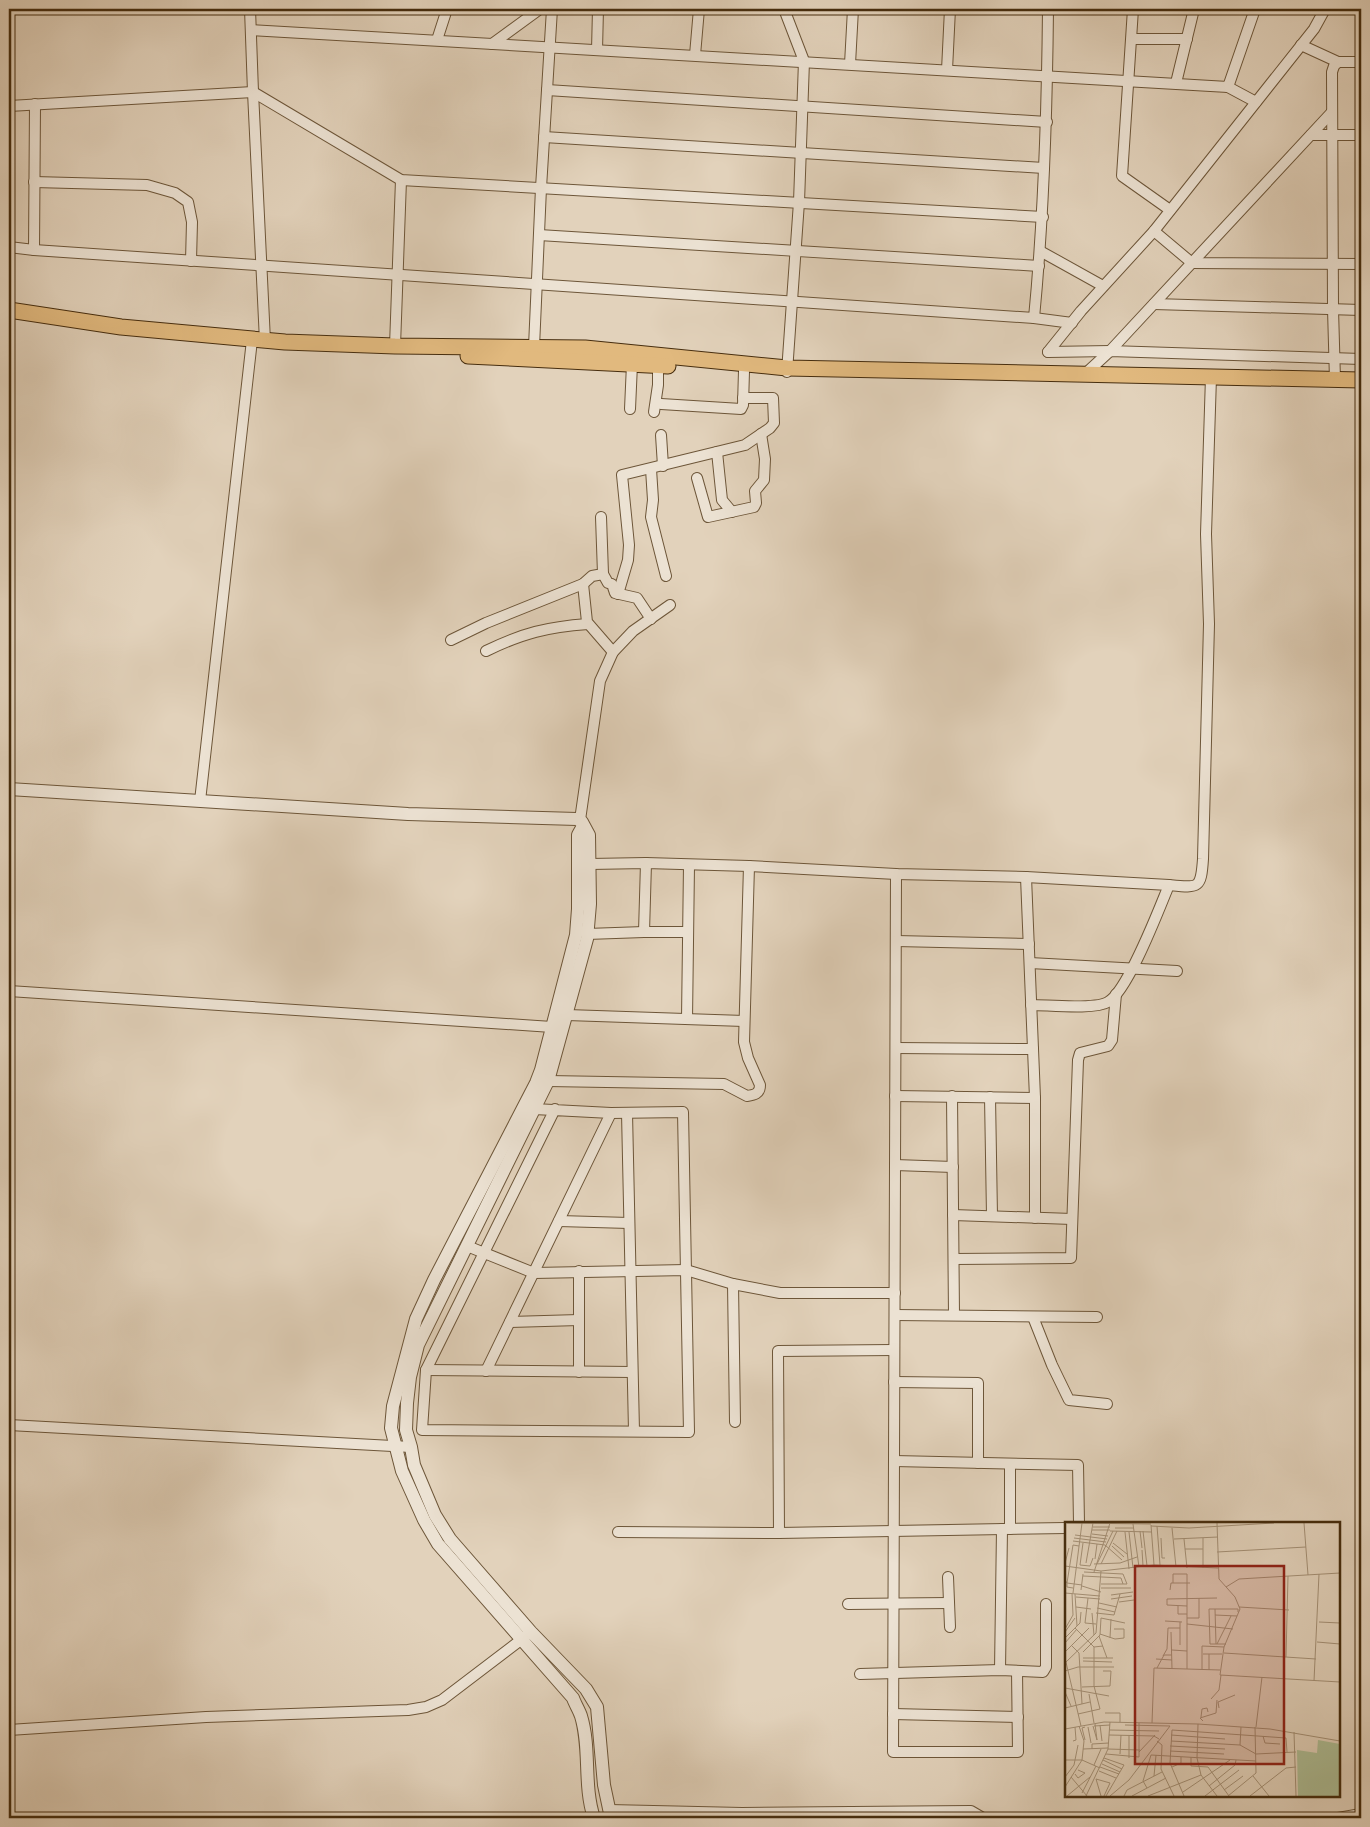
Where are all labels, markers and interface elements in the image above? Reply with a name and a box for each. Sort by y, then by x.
inset map [1065,1522,1340,1797]

